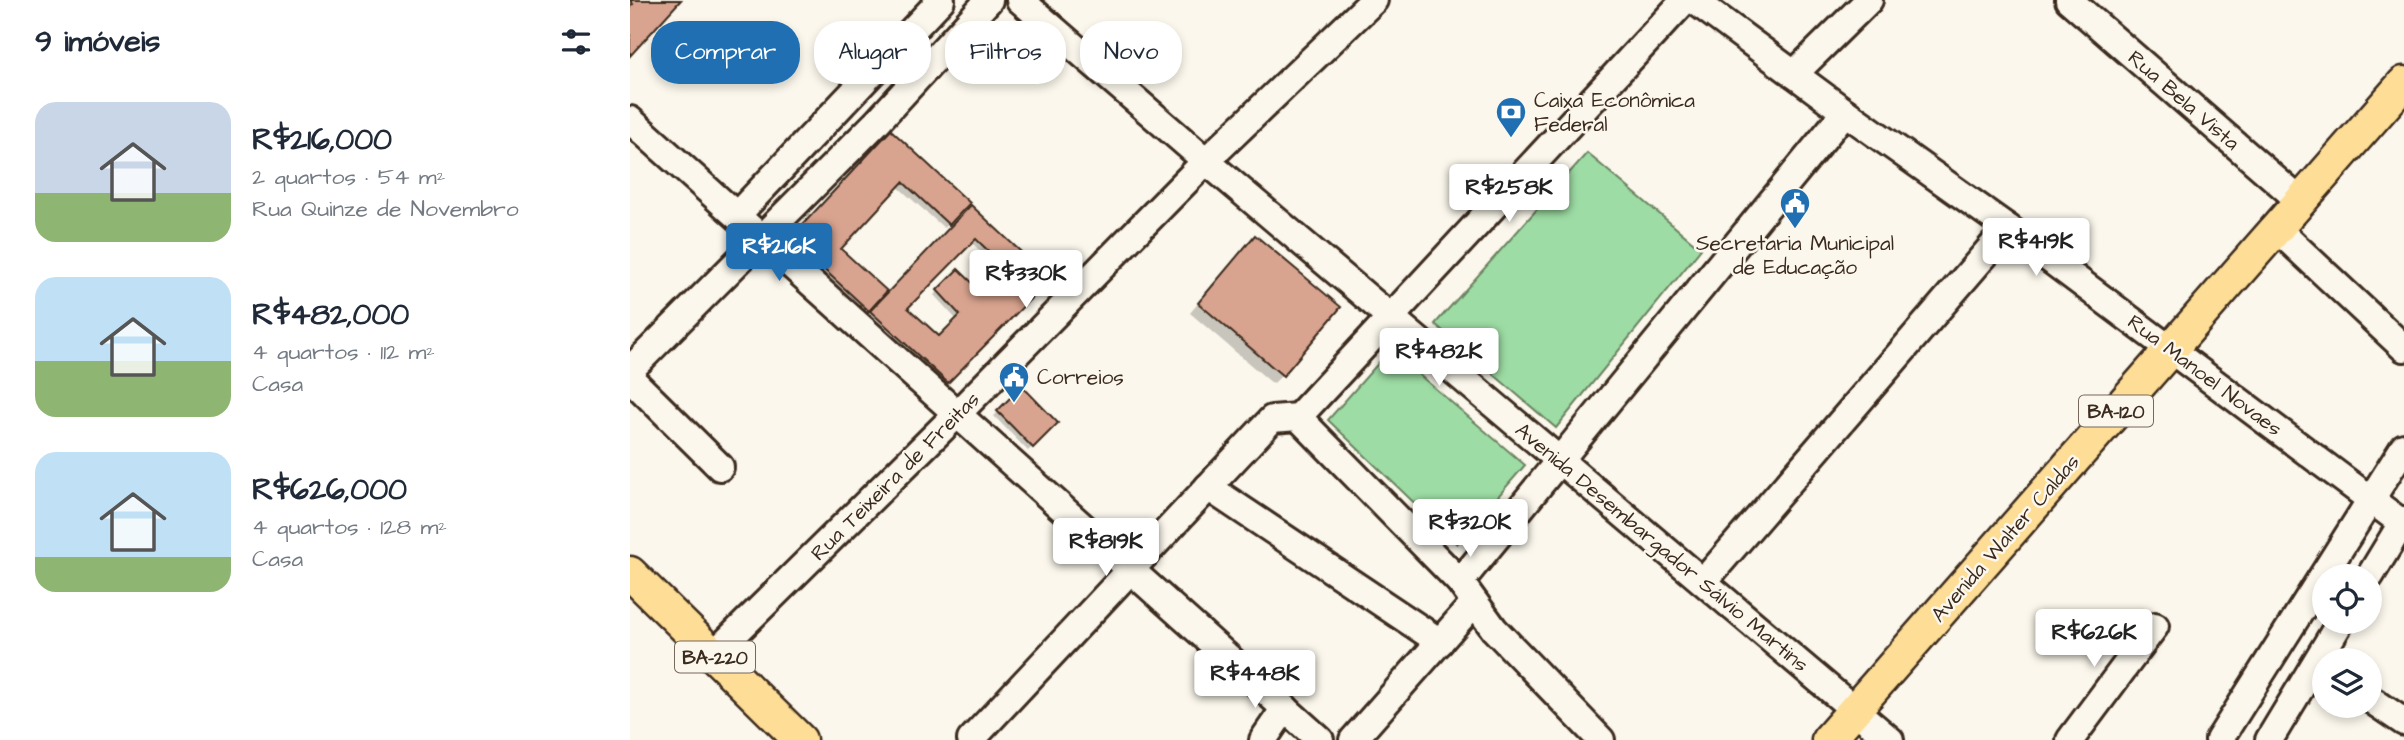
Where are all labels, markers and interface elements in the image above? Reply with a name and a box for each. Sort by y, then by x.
text: 9 imóveis [35,21,160,63]
chip: Comprar [651,21,800,84]
chip: Alugar [814,21,931,84]
chip: Filtros [945,21,1066,84]
chip: Novo [1080,21,1182,84]
icon: filters [557,23,595,61]
street label: Rua Bela Vista [2122,44,2246,157]
place label: Caixa Econômica Federal [1534,86,1695,139]
bank icon: Caixa Econômica Federal [1494,95,1528,139]
text: R$216,000 [252,119,392,161]
icon: home [91,130,175,214]
text: 2 quartos · 54 m² [252,161,445,193]
pin: R$258K [1452,164,1566,224]
text: R$258K [1465,171,1553,203]
public building icon: Secretaria Municipal de Educação [1778,186,1812,230]
text: Rua Quinze de Novembro [252,193,519,225]
pin: R$419K [1979,218,2093,278]
pin: R$216K [722,224,836,283]
text: R$419K [1999,225,2073,257]
place label: Secretaria Municipal de Educação [1696,229,1894,282]
text: R$216K [742,230,816,262]
pin: R$330K [969,250,1083,310]
text: R$330K [985,257,1067,289]
text: R$482,000 [252,294,409,336]
icon: home [91,305,175,389]
street label: Rua Manoel Novaes [2121,308,2288,443]
pin: R$482K [1382,328,1496,388]
text: R$482K [1396,335,1482,367]
text: 4 quartos · 112 m² [252,336,435,368]
public building icon: Correios [997,360,1031,404]
place label: Correios [1037,363,1124,392]
text: Casa [252,368,303,400]
street label: Rua Teixeira de Freitas [804,385,986,567]
road number: BA-120 [2079,396,2153,426]
street label: Avenida Desembargador Sálvio Martins [1508,416,1815,680]
street label: Avenida Walter Caldas [1924,448,2086,628]
text: R$626,000 [252,469,407,511]
icon: home [91,480,175,564]
pin: R$320K [1413,500,1527,559]
text: R$320K [1429,506,1511,538]
text: 4 quartos · 128 m² [252,511,447,543]
pin: R$819K [1049,518,1163,578]
text: R$819K [1069,525,1143,557]
text: Casa [252,543,303,575]
map controls [2312,564,2382,718]
button: locate [2312,564,2382,634]
pin: R$626K [2037,610,2151,669]
text: R$626K [2051,616,2137,648]
road number: BA-220 [675,642,755,672]
button: layers [2312,648,2382,718]
pin: R$448K [1198,650,1312,710]
text: R$448K [1210,657,1300,689]

